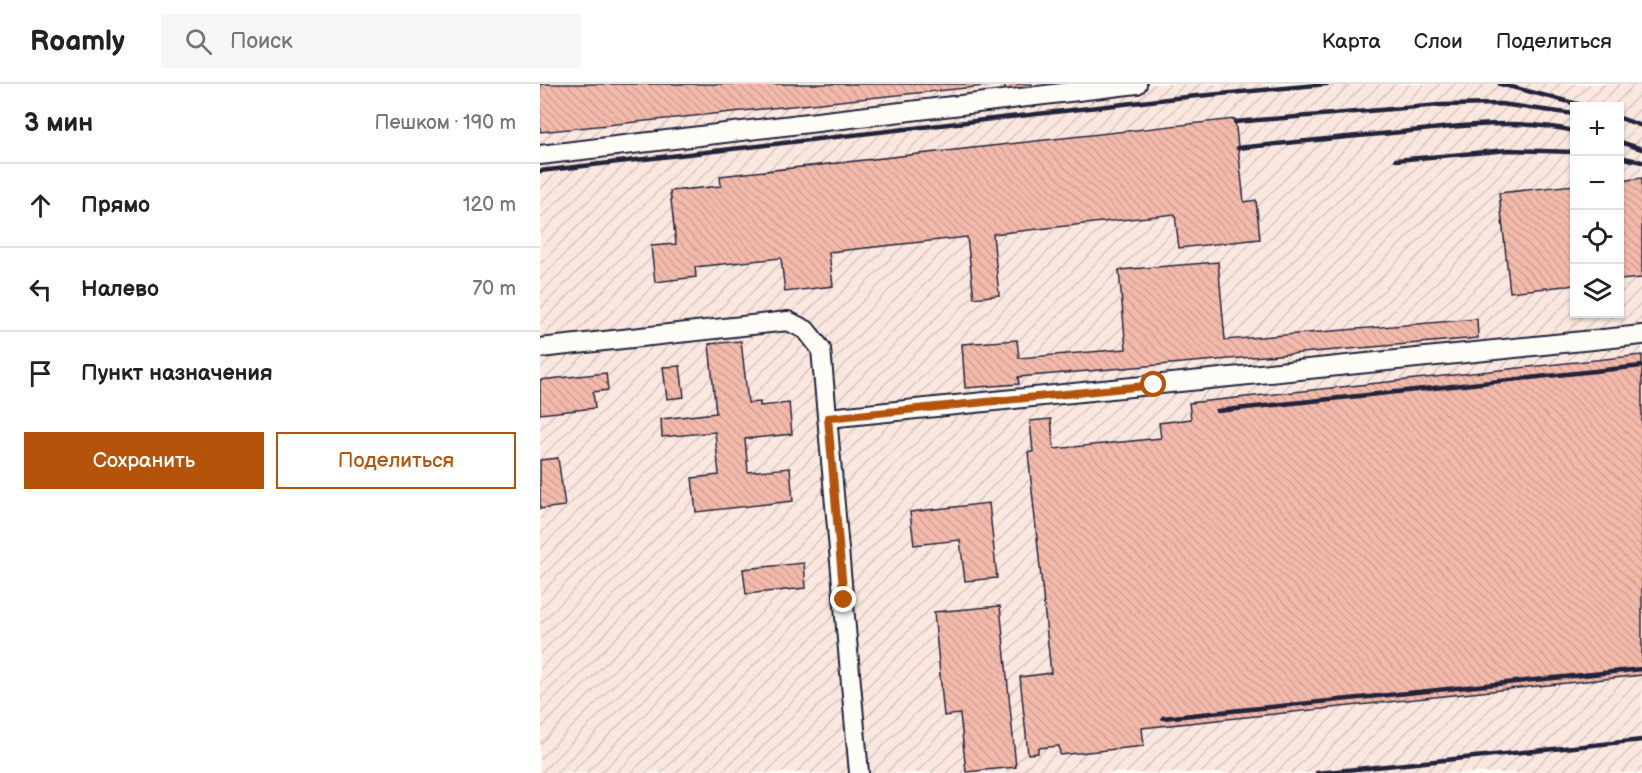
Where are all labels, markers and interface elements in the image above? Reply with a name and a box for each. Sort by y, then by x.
search box [161,14,581,68]
text: Roamly [30,25,125,58]
icon: search [182,25,215,58]
text: Поиск [230,28,293,55]
text: Карта [1322,29,1381,54]
text: Слои [1414,29,1463,54]
text: Поделиться [1496,29,1612,54]
map controls [1570,102,1624,318]
button: + [1570,102,1624,156]
text: 3 мин [24,108,93,139]
text: Пешком · 190 m [375,111,516,135]
button: − [1570,156,1624,210]
icon: ahead [24,189,57,222]
text: Прямо [81,192,150,219]
text: 120 m [463,193,516,217]
button: locate [1570,210,1624,264]
button: layers [1570,264,1624,318]
icon: left [24,273,57,306]
text: Налево [81,276,159,303]
text: 70 m [472,277,516,301]
icon: arrive [24,357,57,390]
text: Пункт назначения [81,360,273,387]
route start [1140,371,1166,397]
button: Сохранить [24,432,264,489]
button: Поделиться [276,432,516,489]
route end [830,586,856,612]

